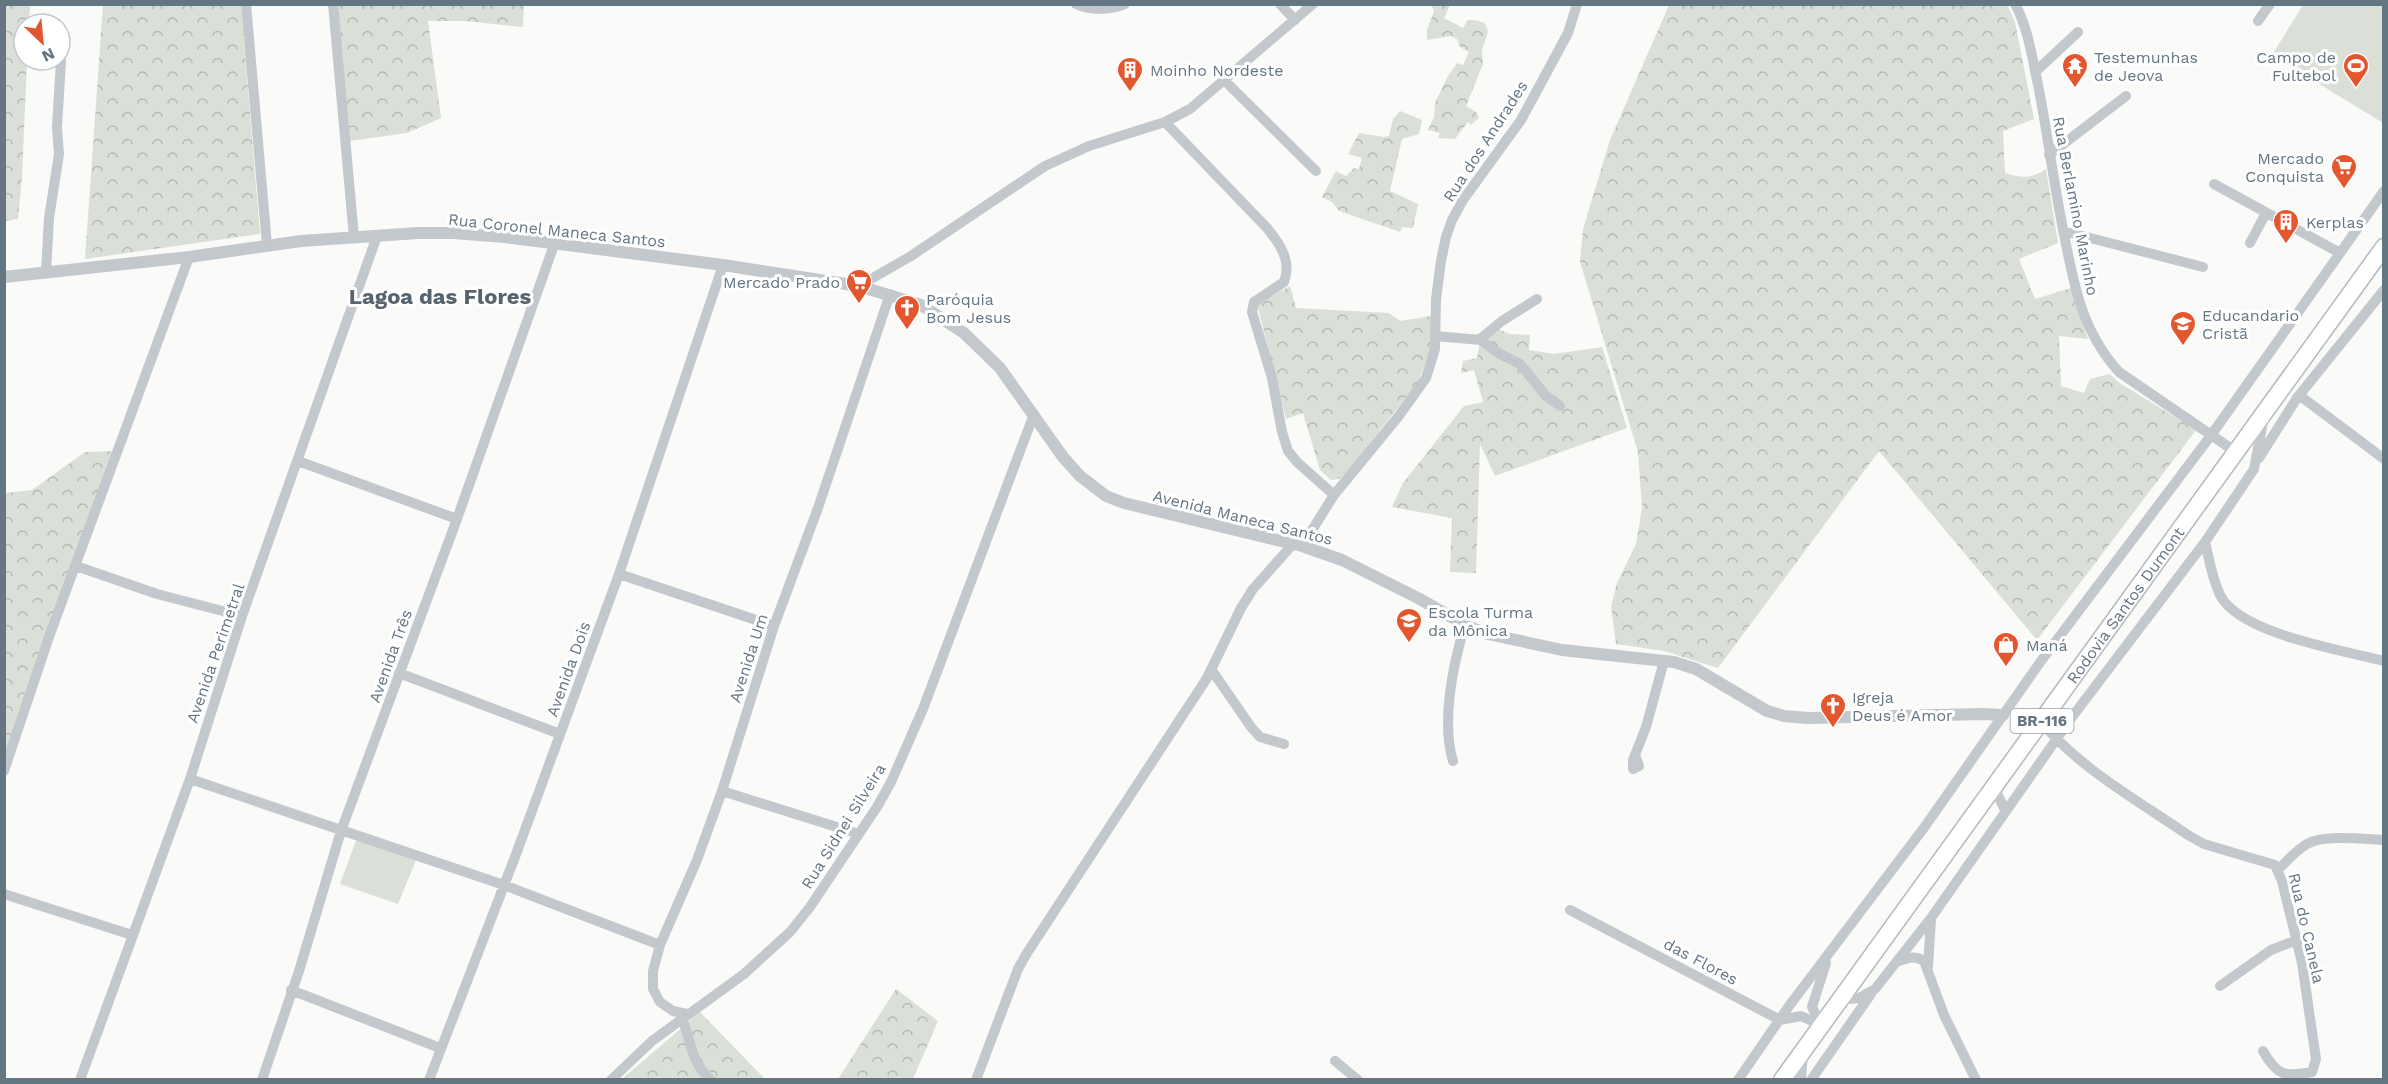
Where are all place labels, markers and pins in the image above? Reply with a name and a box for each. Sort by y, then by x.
place label: Testemunhas de Jeova [2094,48,2198,85]
place label: Campo de Fultebol [2256,48,2336,85]
temple icon: Testemunhas de Jeova [2060,51,2090,89]
sports icon: Campo de Fultebol [2341,51,2371,89]
building icon: Moinho Nordeste [1115,55,1145,93]
place label: Moinho Nordeste [1150,61,1283,80]
place label: Mercado Conquista [2245,149,2324,186]
supermarket icon: Mercado Conquista [2329,152,2359,190]
building icon: Kerplas [2271,207,2301,245]
place label: Kerplas [2306,213,2364,232]
supermarket icon: Mercado Prado [844,267,874,305]
place label: Mercado Prado [723,273,840,292]
place label: Paróquia Bom Jesus [926,290,1011,327]
church icon: Paróquia Bom Jesus [892,293,922,331]
place label: Educandario Cristã [2202,306,2299,343]
school or university icon: Educandario Cristã [2168,309,2198,347]
place label: Escola Turma da Mônica [1428,603,1533,640]
school or university icon: Escola Turma da Mônica [1394,606,1424,644]
shop icon: Maná [1991,630,2021,668]
place label: Maná [2026,636,2068,655]
place label: Igreja Deus é Amor [1852,688,1953,725]
church icon: Igreja Deus é Amor [1818,691,1848,729]

